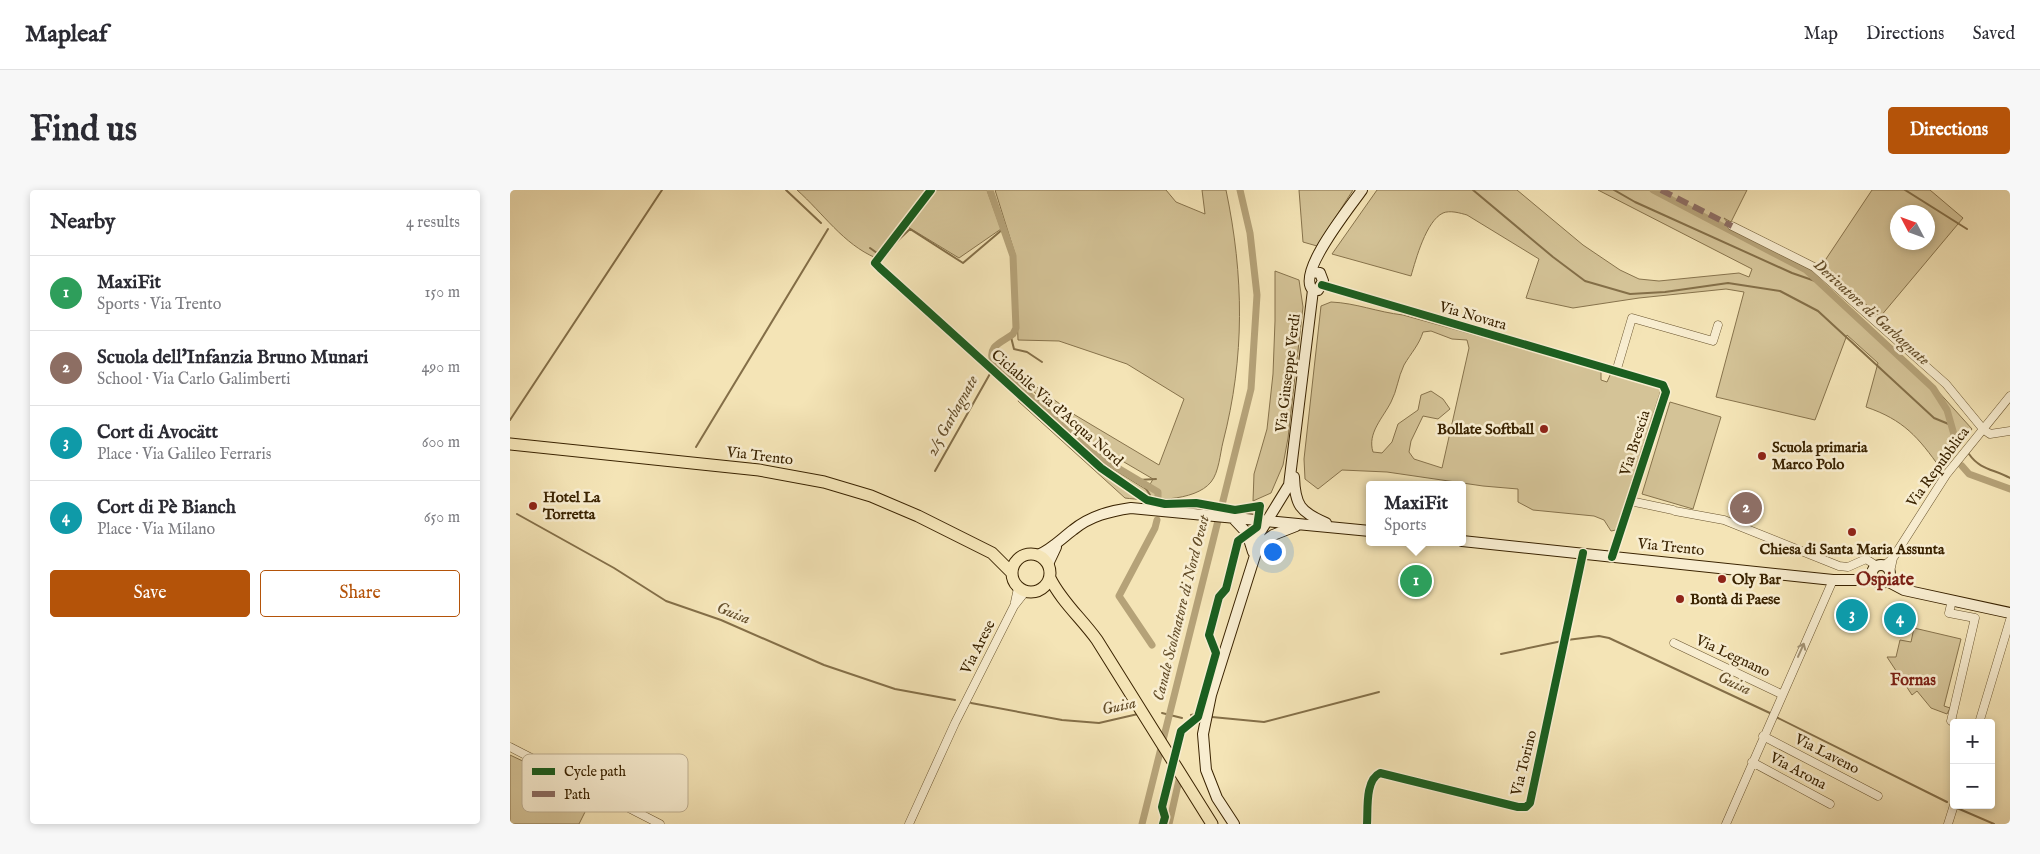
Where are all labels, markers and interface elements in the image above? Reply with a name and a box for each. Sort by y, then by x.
text: Mapleaf [25,19,107,50]
text: Map [1804,23,1838,46]
text: Directions [1866,23,1944,46]
text: Saved [1972,23,2015,46]
button: Directions [1888,107,2010,154]
text: Find us [30,108,137,153]
north arrow [1890,205,1935,250]
text: Nearby [50,209,115,236]
text: 4 results [406,213,460,233]
water label: Derivatore di Garbagnate [1809,255,1934,371]
text: MaxiFit [97,271,161,295]
text: 1 [63,283,69,303]
text: 150 m [425,283,460,303]
text: Sports · Via Trento [97,295,221,315]
street label: Via Novara [1436,297,1509,335]
street label: Via Giuseppe Verdi [1271,313,1305,434]
street label: Ciclabile Via d’Acqua Nord [987,345,1128,471]
text: Scuola dell'Infanzia Bruno Munari [97,346,368,370]
text: 2 [62,358,70,378]
text: 490 m [421,358,460,378]
text: School · Via Carlo Galimberti [97,370,291,390]
water label: 2/5 Garbagnate [923,372,984,460]
street label: Via Brescia [1615,407,1655,479]
place label: Bollate Softball [1437,420,1535,439]
text: Cort di Avocätt [97,421,218,445]
marker: Bollate Softball [1538,423,1550,435]
street label: Via Repubblica [1902,423,1974,512]
text: 3 [63,433,69,453]
text: 600 m [422,433,460,453]
place label: Scuola primaria Marco Polo [1772,438,1868,474]
street label: Via Trento [725,442,794,470]
text: Place · Via Galileo Ferraris [97,445,271,465]
marker: Scuola primaria Marco Polo [1756,450,1768,462]
popup [1366,481,1466,546]
place label: Hotel La Torretta [542,488,601,524]
pin: 2 [1730,489,1762,527]
text: MaxiFit [1384,492,1448,516]
text: Cort di Pè Bianch [97,496,236,520]
marker: Hotel La Torretta [527,500,539,512]
text: 4 [62,508,70,528]
text: 650 m [424,508,460,528]
water label: Canale Scolmatore di Nord Ovest [1149,512,1215,703]
text: Sports [1384,516,1426,536]
text: Place · Via Milano [97,520,215,540]
marker: Chiesa di Santa Maria Assunta [1846,526,1858,538]
street label: Via Trento [1636,534,1705,560]
your location [1260,539,1286,565]
place label: Chiesa di Santa Maria Assunta [1760,540,1945,559]
pin: 1 [1400,562,1432,600]
district label: Ospiate [1856,569,1915,592]
button: Save [50,570,250,617]
button: Share [260,570,460,617]
place label: Oly Bar [1732,570,1781,589]
marker: Oly Bar [1716,573,1728,585]
place label: Bontà di Paese [1690,590,1780,609]
marker: Bontà di Paese [1674,593,1686,605]
pin: 3 [1836,596,1868,634]
water label: Guisa [713,598,753,630]
pin: 4 [1884,600,1916,638]
street label: Via Arese [956,617,1000,678]
street label: Via Legnano [1692,630,1773,682]
one-way arrow [1797,643,1807,658]
water label: Guisa [1714,668,1754,700]
district label: Fornas [1890,671,1936,691]
water label: Guisa [1100,694,1138,720]
map controls [1950,719,1995,809]
button: + [1950,719,1995,764]
street label: Via Torino [1506,728,1541,799]
street label: Via Laveno [1791,729,1863,778]
street label: Via Arona [1765,748,1830,794]
legend [522,754,688,812]
text: Cycle path [564,763,626,781]
button: − [1950,764,1995,809]
text: Path [564,786,591,804]

